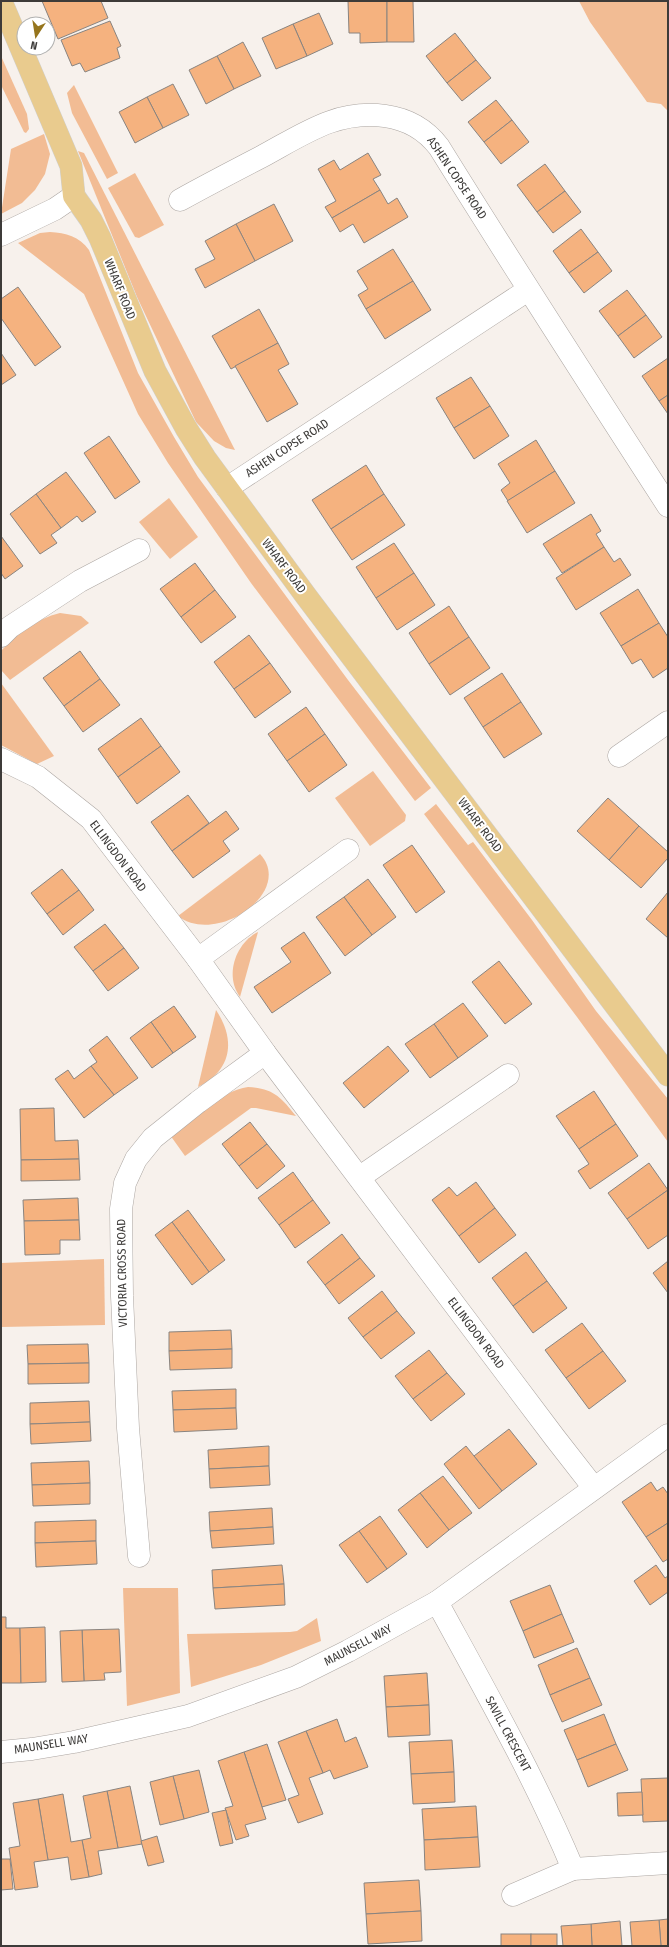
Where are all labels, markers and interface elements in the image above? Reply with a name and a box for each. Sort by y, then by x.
north arrow [16,16,56,56]
text: N [29,38,39,52]
street label: ASHEN COPSE ROAD [424,134,490,222]
street label: WHARF ROAD [101,257,139,321]
street label: ASHEN COPSE ROAD [243,416,331,480]
street label: WHARF ROAD [259,536,309,596]
street label: WHARF ROAD [455,795,505,855]
street label: ELLINGDON ROAD [87,818,149,894]
street label: VICTORIA CROSS ROAD [114,1219,130,1327]
street label: ELLINGDON ROAD [445,1295,507,1371]
street label: MAUNSELL WAY [322,1621,394,1669]
street label: SAVILL CRESCENT [482,1694,534,1774]
street label: MAUNSELL WAY [13,1731,89,1757]

